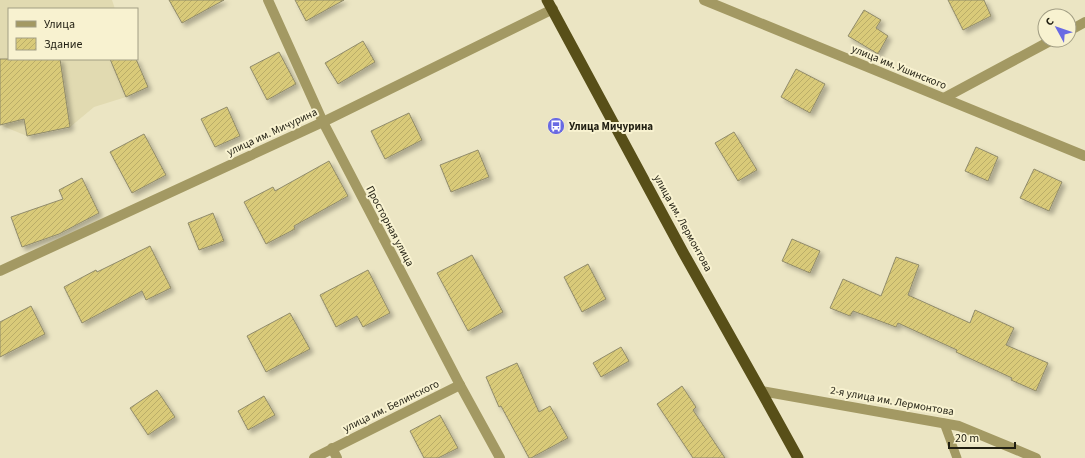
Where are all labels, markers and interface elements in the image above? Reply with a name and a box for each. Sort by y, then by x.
legend [8,8,138,60]
north arrow [1037,8,1077,48]
text: С [1042,14,1058,29]
text: Улица [44,16,75,33]
text: Здание [44,36,83,53]
street label: улица им. Ушинского [849,41,949,93]
street label: улица им. Мичурина [224,104,320,160]
bus stop icon: Улица Мичурина [546,116,566,136]
place label: Улица Мичурина [569,119,653,134]
street label: улица им. Лермонтова [650,172,716,274]
street label: Просторная улица [362,183,418,269]
street label: улица им. Белинского [340,376,442,436]
street label: 2-я улица им. Лермонтова [829,383,955,419]
scale bar [949,424,1015,450]
text: 20 m [955,430,979,447]

